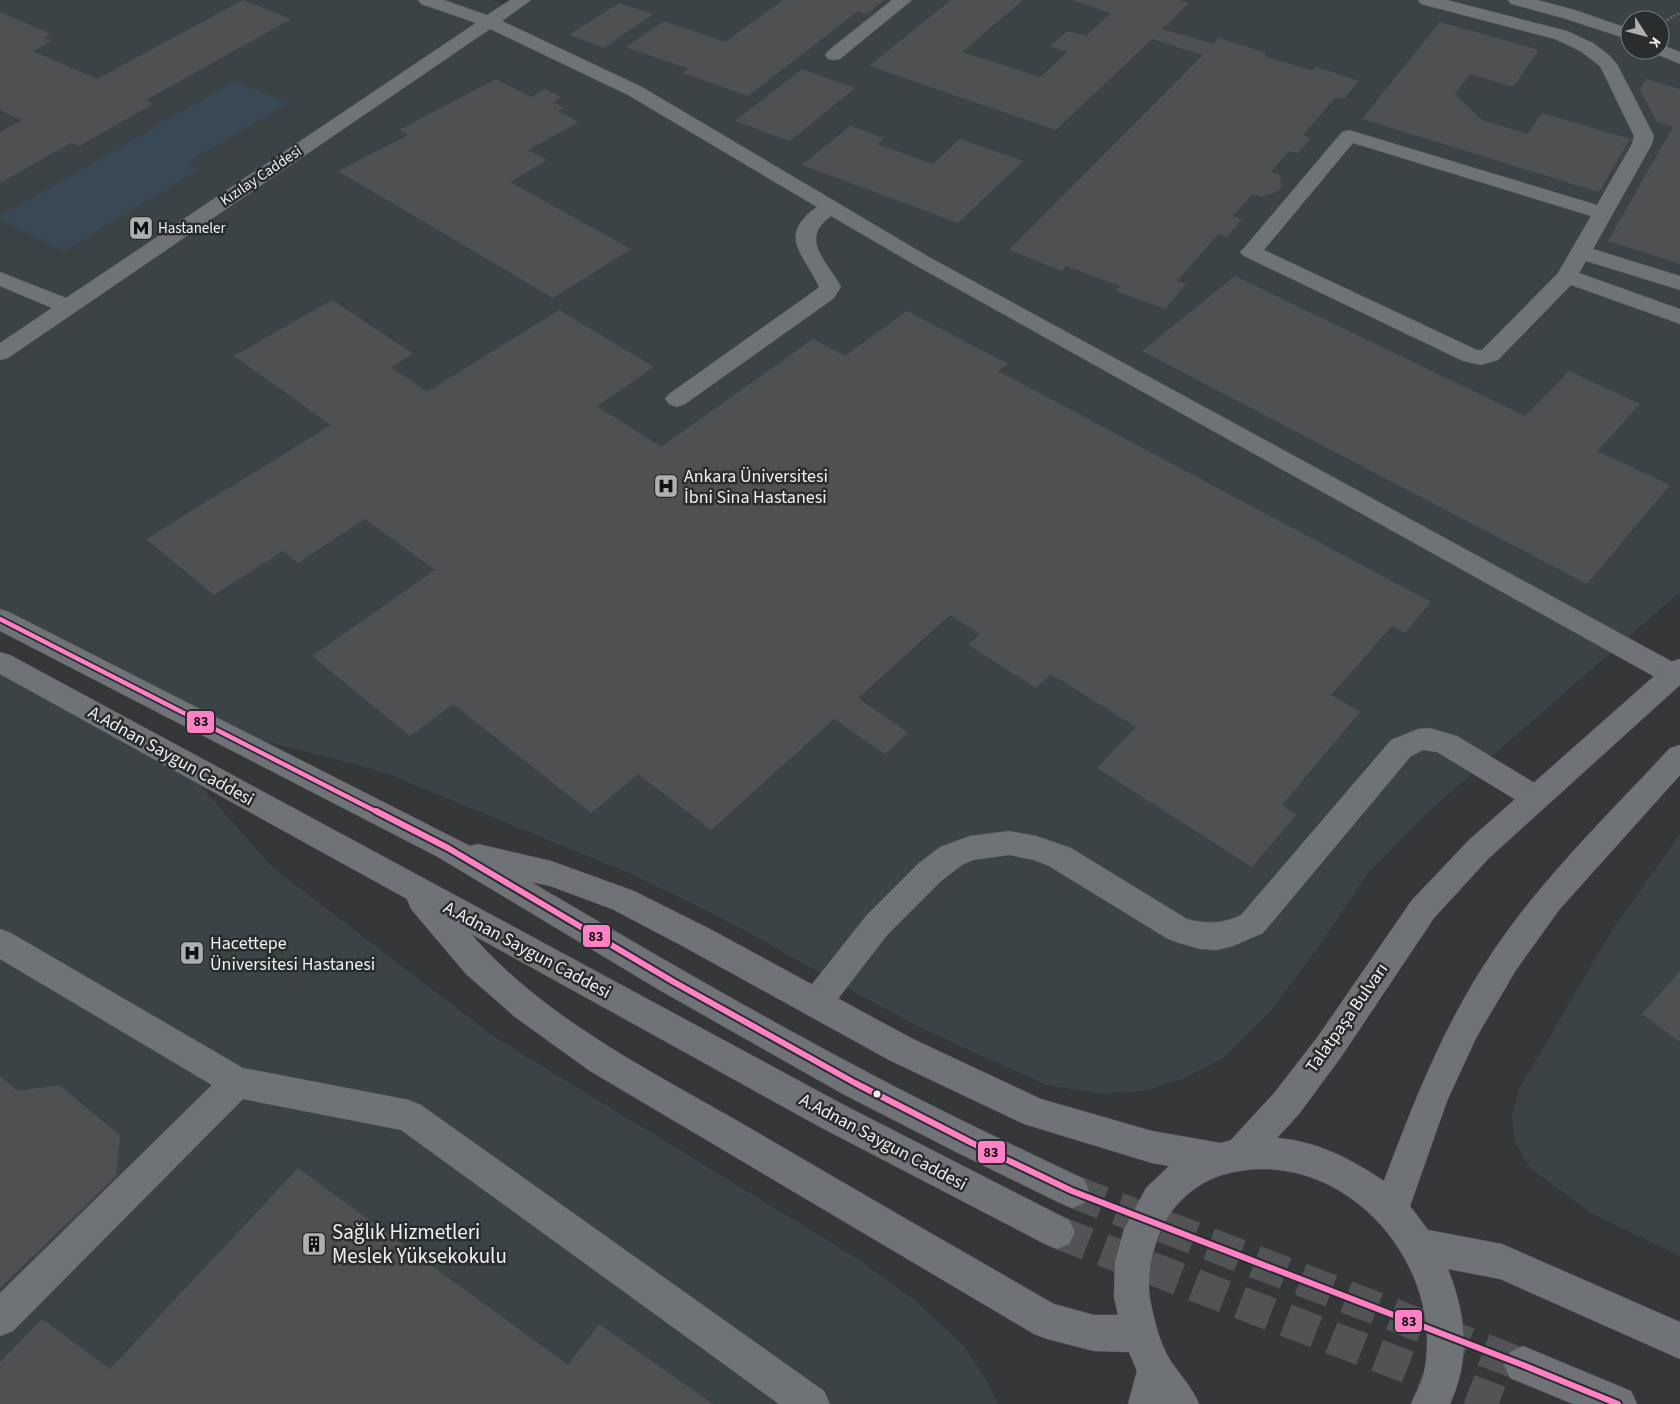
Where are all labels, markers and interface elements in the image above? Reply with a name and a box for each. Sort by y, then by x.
north arrow [1620,10,1670,60]
text: K [1644,33,1665,52]
street label: Kızılay Caddesi [216,141,306,211]
metro station icon: Hastaneler [128,215,154,241]
place label: Hastaneler [158,218,227,239]
place label: Ankara Üniversitesi İbni Sina Hastanesi [684,464,828,510]
hospital icon: Ankara Üniversitesi İbni Sina Hastanesi [653,473,679,499]
street label: A.Adnan Saygun Caddesi [84,700,258,812]
line badge: 83 [186,710,215,734]
text: 83 [194,712,208,732]
street label: A.Adnan Saygun Caddesi [439,895,615,1005]
line badge: 83 [582,924,611,948]
text: 83 [589,927,603,947]
place label: Hacettepe Üniversitesi Hastanesi [210,931,375,977]
hospital icon: Hacettepe Üniversitesi Hastanesi [179,940,205,966]
street label: Talatpaşa Bulvarı [1300,958,1394,1078]
street label: A.Adnan Saygun Caddesi [795,1087,971,1197]
unlabelled marker [872,1089,882,1099]
line badge: 83 [977,1140,1006,1164]
text: 83 [984,1143,998,1163]
place label: Sağlık Hizmetleri Meslek Yüksekokulu [332,1217,507,1271]
building icon: Sağlık Hizmetleri Meslek Yüksekokulu [301,1231,327,1257]
line badge: 83 [1394,1309,1423,1333]
text: 83 [1402,1312,1416,1332]

